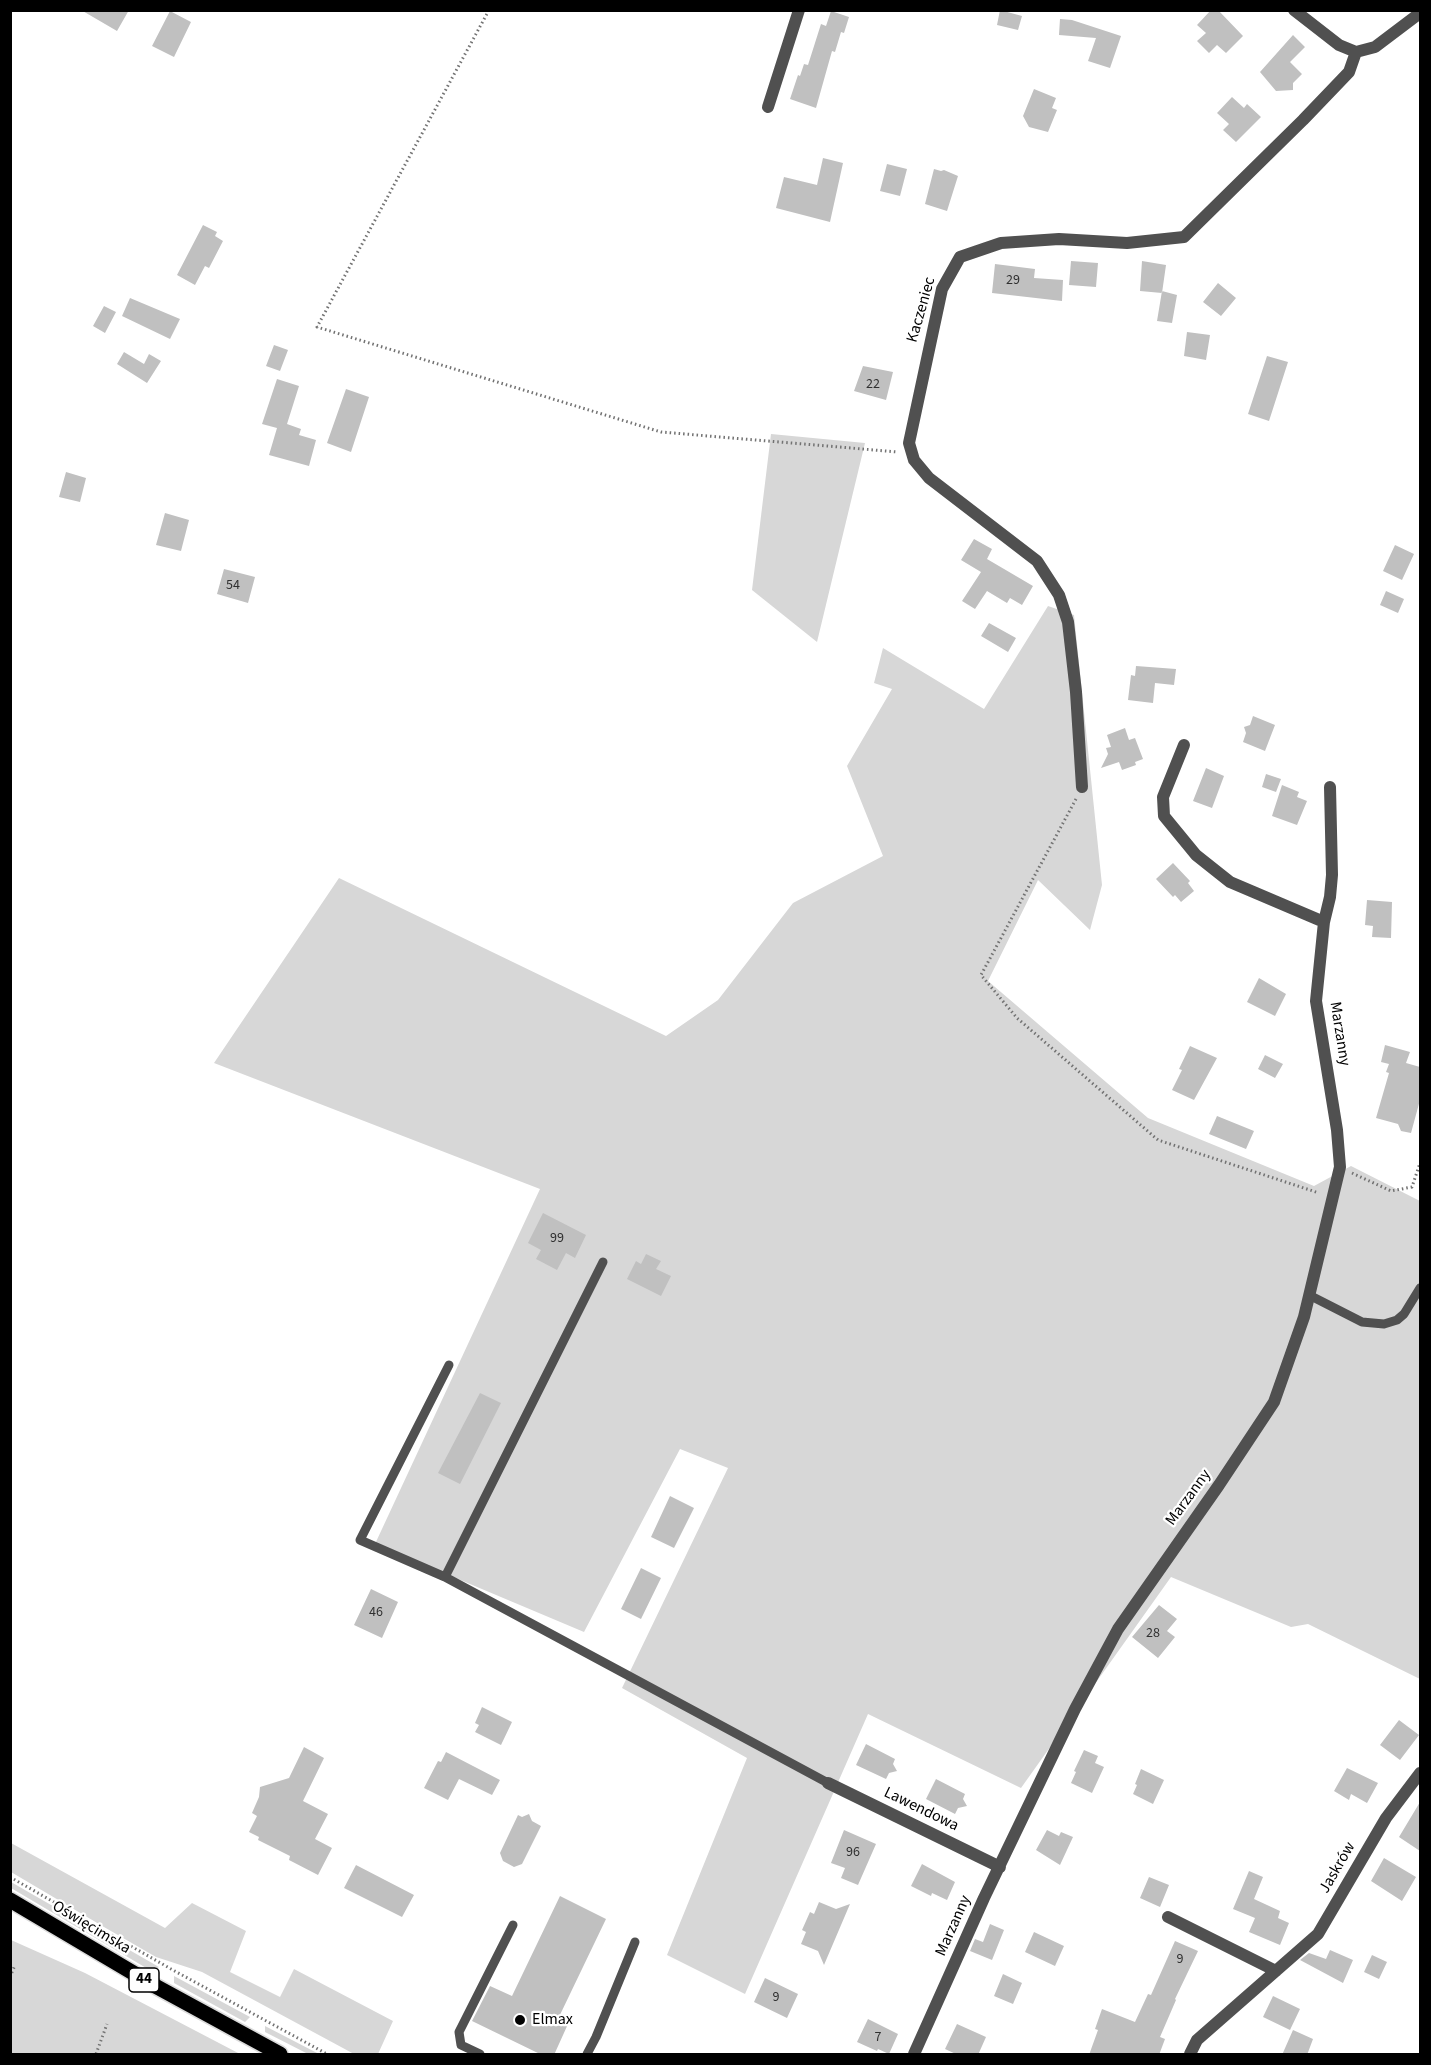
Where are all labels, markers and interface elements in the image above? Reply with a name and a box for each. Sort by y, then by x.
house number: 29 [1006,273,1020,289]
street label: Kaczeniec [904,275,940,345]
house number: 22 [866,377,880,393]
house number: 54 [226,578,240,594]
street label: Marzanny [1324,1001,1354,1067]
house number: 99 [550,1231,564,1247]
street label: Marzanny [1162,1466,1216,1530]
house number: 46 [369,1605,383,1621]
house number: 28 [1146,1626,1160,1642]
street label: Lawendowa [880,1784,962,1836]
street label: Jaskrów [1316,1839,1360,1897]
house number: 96 [846,1845,860,1861]
street label: Marzanny [932,1893,976,1959]
street label: Oświęcimska [48,1897,134,1959]
house number: 9 [1177,1952,1183,1968]
road number: 44 [129,1968,159,1992]
house number: 9 [773,1990,779,2006]
place label: Elmax [532,2010,573,2030]
marker: Elmax [513,2013,527,2027]
house number: 7 [875,2030,881,2046]

